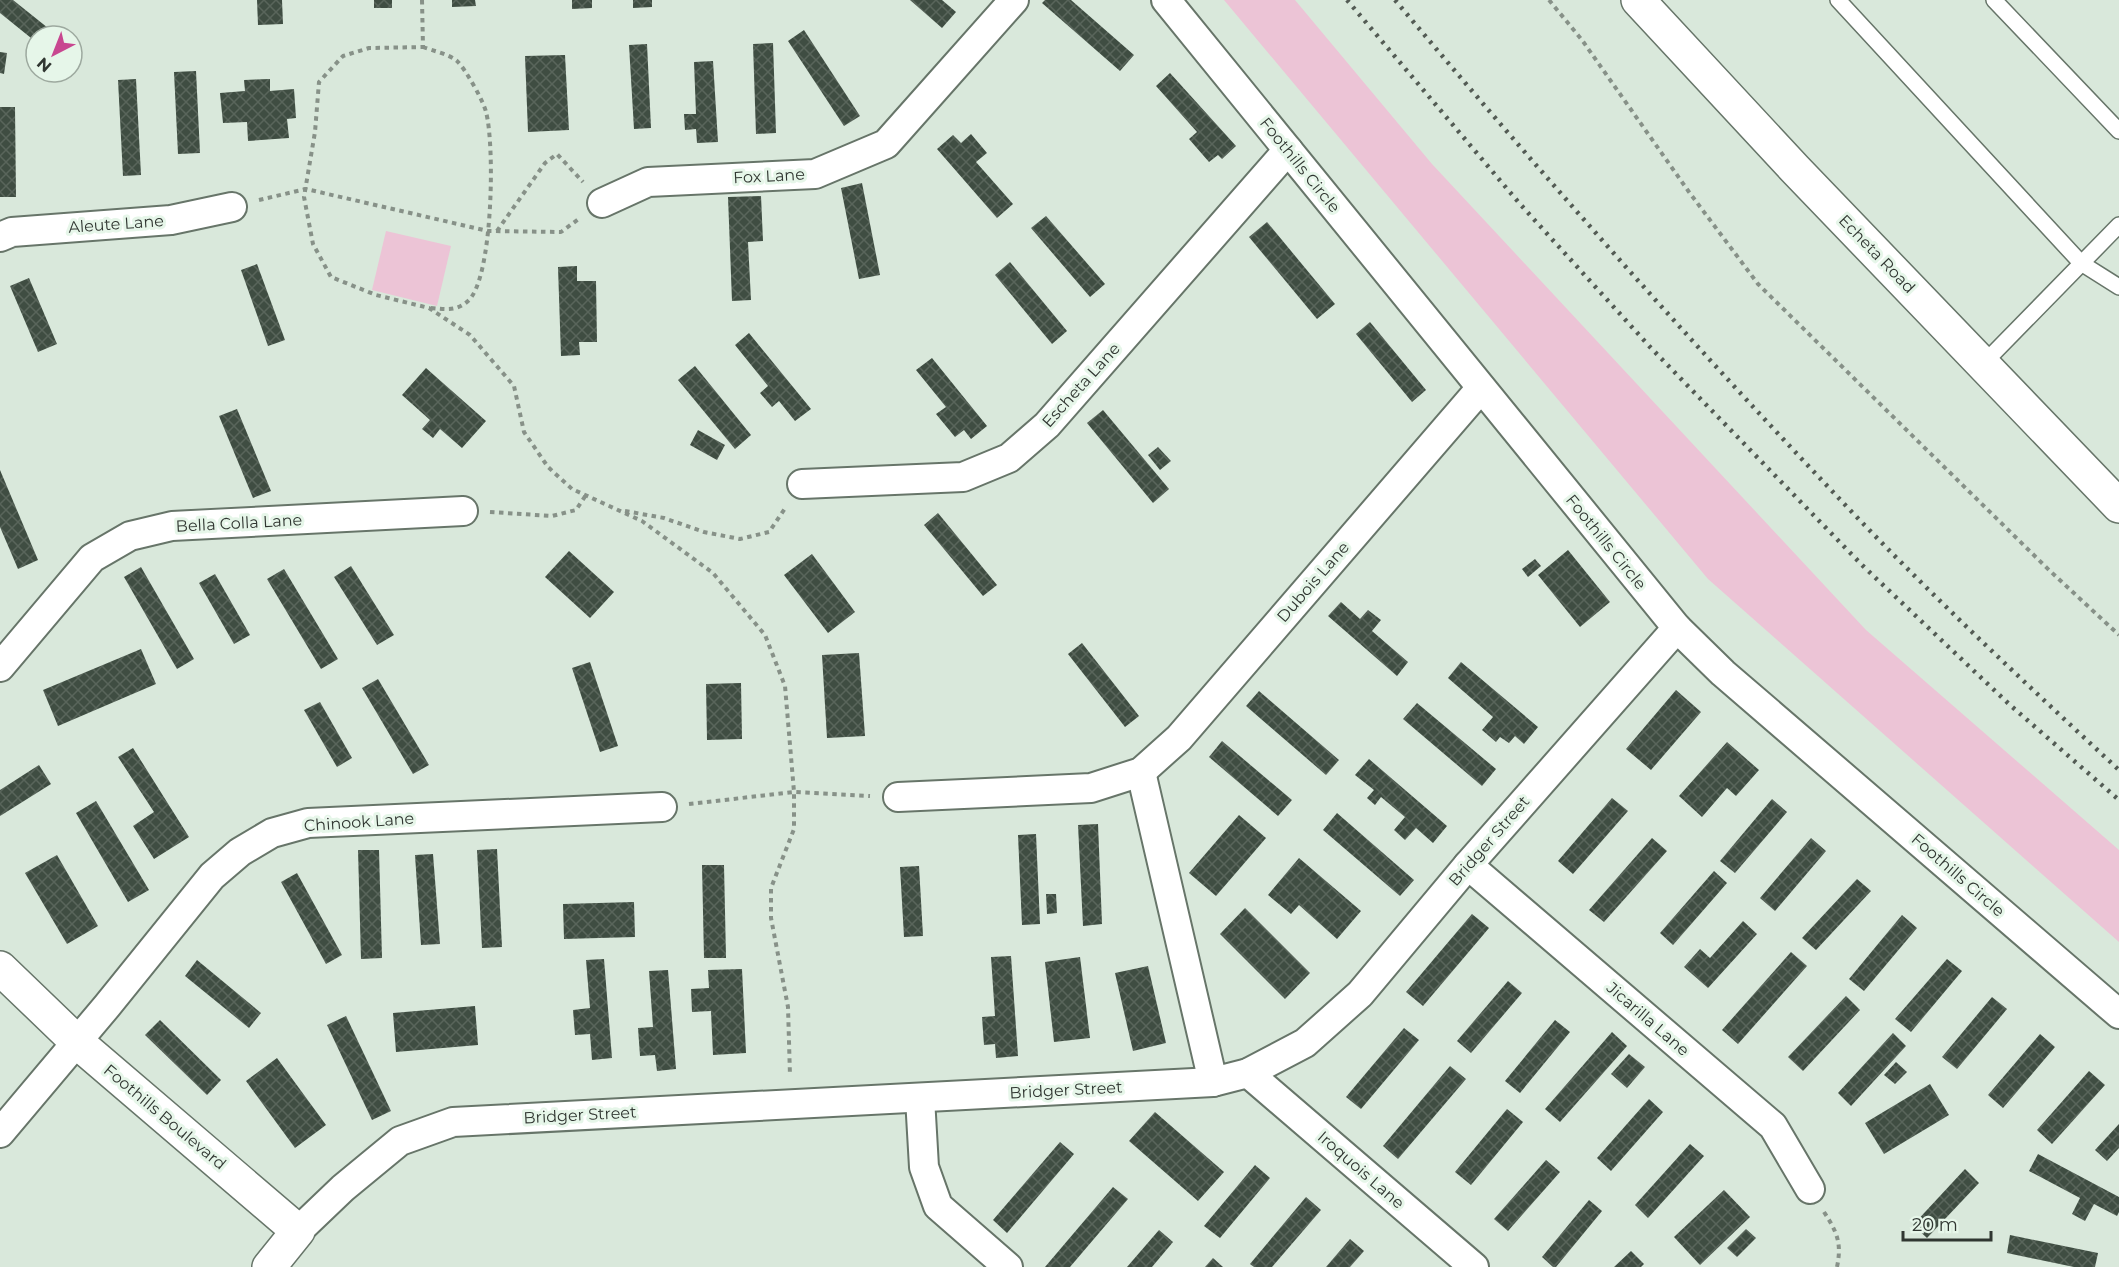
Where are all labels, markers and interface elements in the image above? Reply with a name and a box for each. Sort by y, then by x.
north arrow [24,24,84,84]
text: N [33,53,55,76]
street label: Foothills Circle [1256,114,1344,216]
street label: Fox Lane [733,165,805,187]
street label: Aleute Lane [68,211,164,237]
street label: Echeta Road [1835,211,1919,297]
street label: Escheta Lane [1038,339,1124,431]
street label: Foothills Circle [1562,491,1650,593]
street label: Bella Colla Lane [175,510,303,536]
street label: Dubois Lane [1273,538,1353,626]
street label: Bridger Street [1445,792,1534,890]
street label: Chinook Lane [303,809,415,835]
street label: Foothills Circle [1908,829,2008,921]
street label: Jicarilla Lane [1602,977,1693,1060]
street label: Foothills Boulevard [100,1060,230,1174]
street label: Bridger Street [1009,1078,1123,1102]
street label: Bridger Street [523,1103,637,1127]
street label: Iroquois Lane [1314,1127,1408,1213]
scale bar [1903,1204,1992,1242]
text: 20 m [1912,1214,1958,1236]

